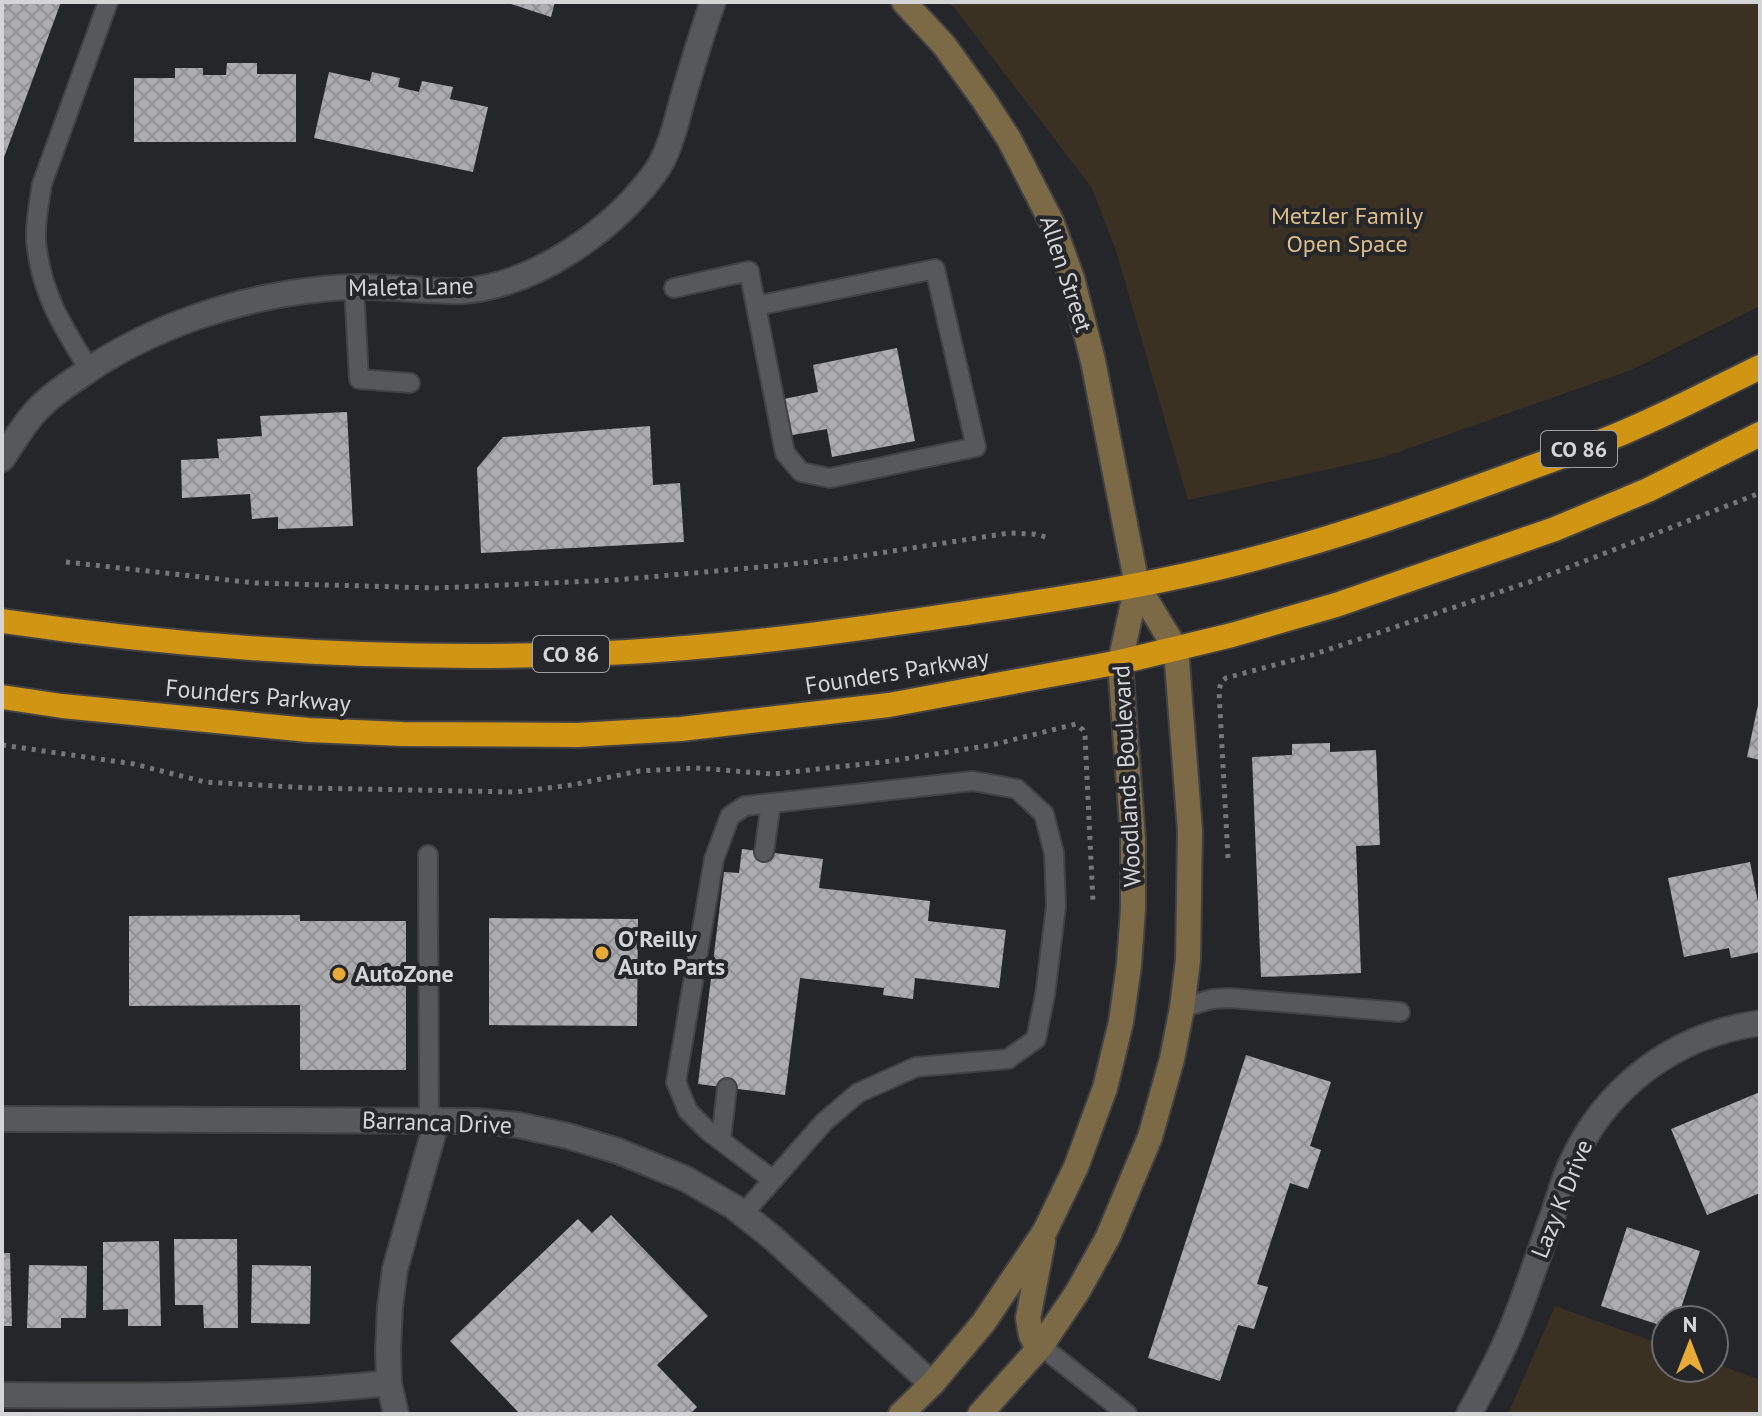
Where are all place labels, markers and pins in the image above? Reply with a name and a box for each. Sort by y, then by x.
place label: O'Reilly Auto Parts [618,923,725,982]
marker: O'Reilly Auto Parts [593,944,611,962]
place label: AutoZone [355,958,454,989]
marker: AutoZone [330,965,348,983]

